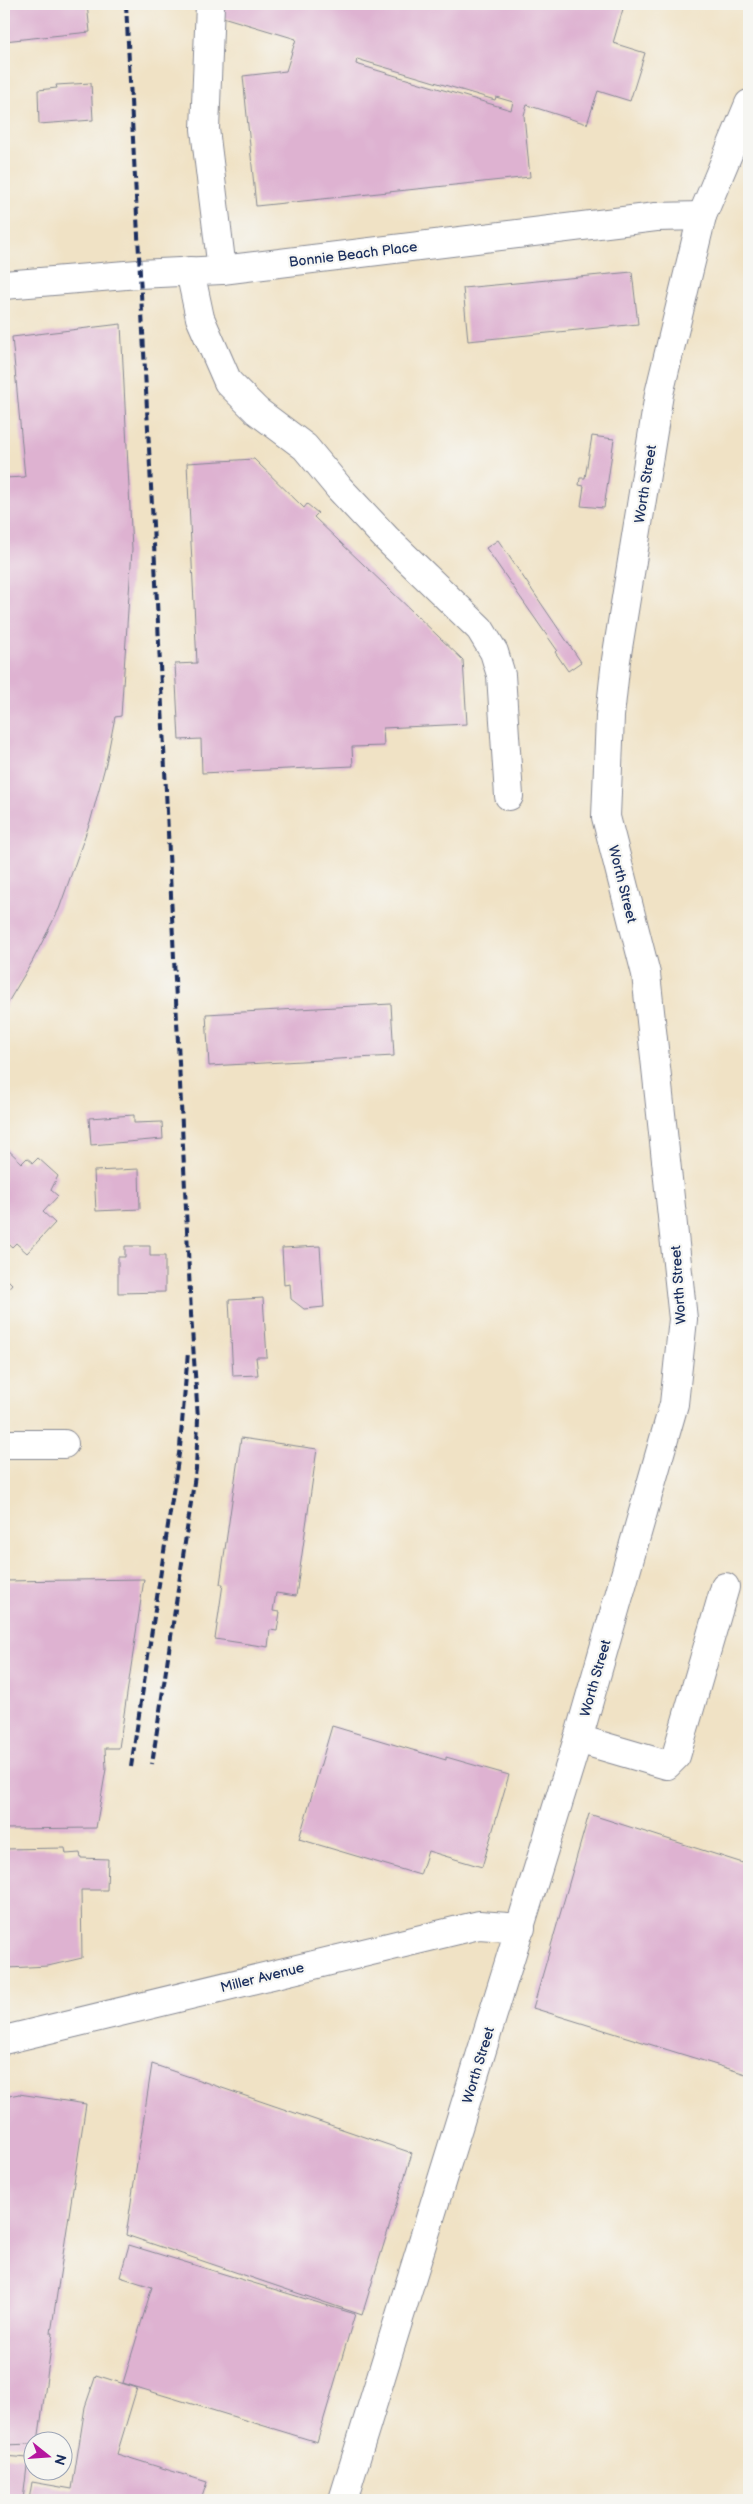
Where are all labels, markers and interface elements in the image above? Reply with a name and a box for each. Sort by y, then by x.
street label: Bonnie Beach Place [288,238,418,271]
street label: Worth Street [631,443,660,524]
street label: Worth Street [605,844,641,925]
street label: Worth Street [667,1244,690,1325]
street label: Worth Street [576,1637,615,1719]
street label: Miller Avenue [219,1959,306,1996]
street label: Worth Street [459,2024,498,2105]
north arrow [22,2432,72,2482]
text: N [50,2452,70,2467]

